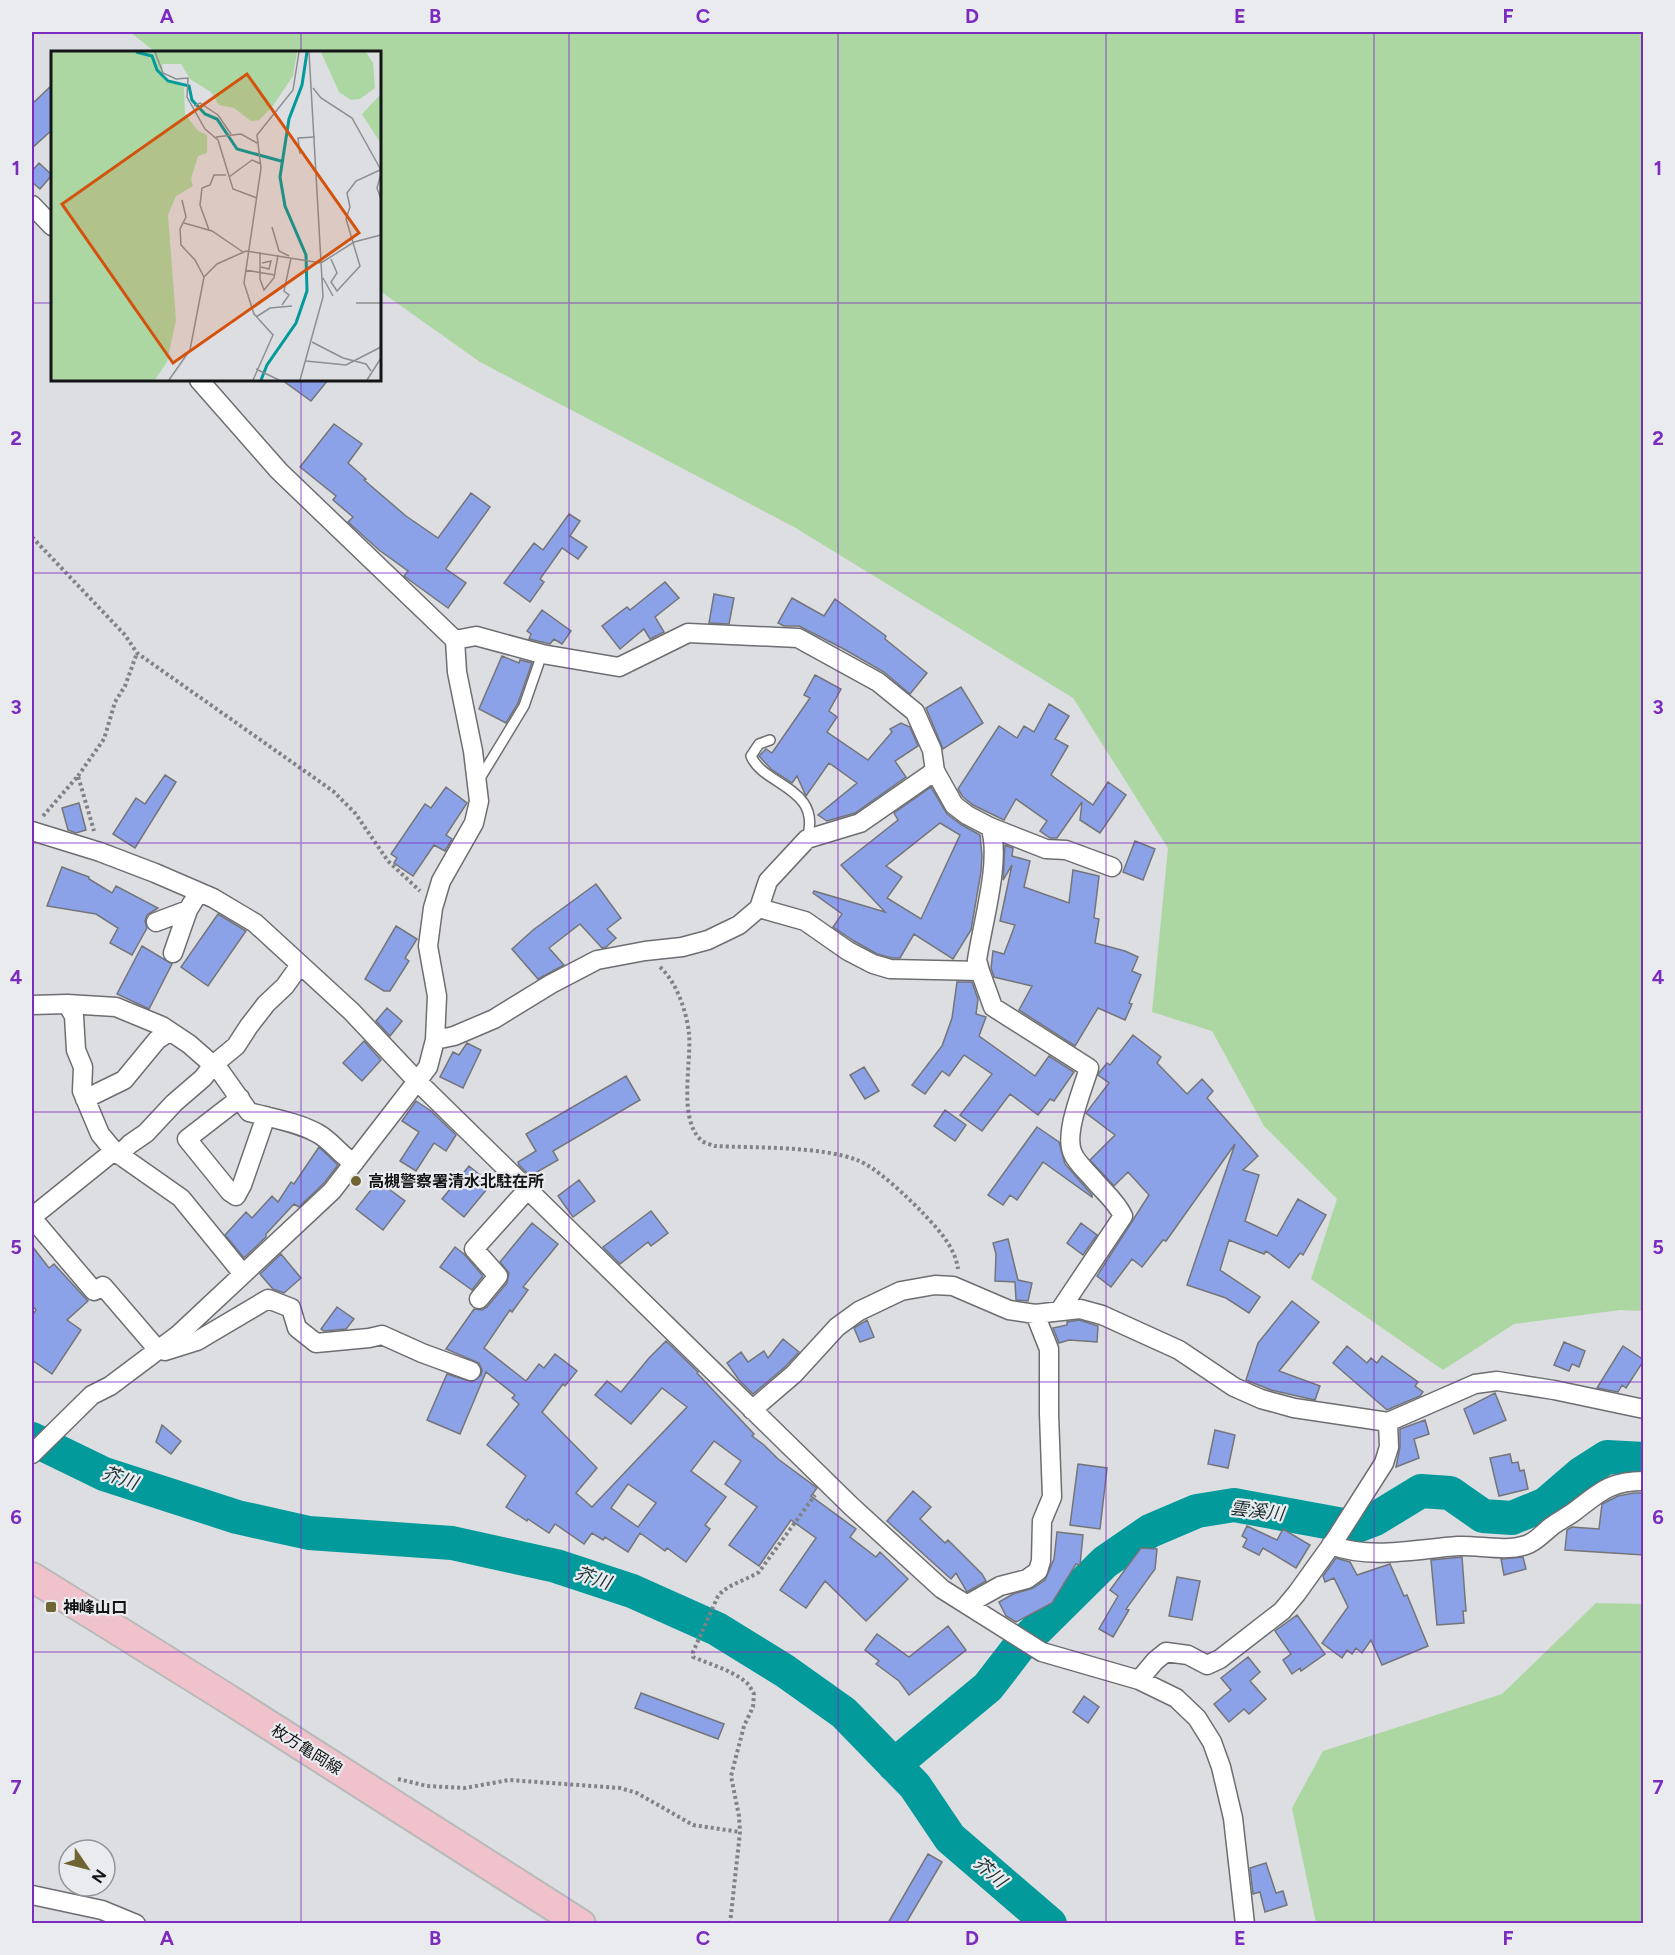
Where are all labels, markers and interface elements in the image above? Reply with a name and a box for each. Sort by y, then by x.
text: A [160,4,175,28]
text: B [429,4,441,28]
text: C [696,4,710,28]
text: D [965,4,979,28]
text: E [1234,4,1246,28]
text: F [1502,4,1514,28]
inset map [51,51,381,381]
text: 1 [12,156,20,180]
text: 1 [1654,156,1662,180]
text: 2 [10,426,22,450]
text: 2 [1652,426,1664,450]
text: 3 [10,695,22,719]
text: 3 [1652,695,1664,719]
text: 4 [10,965,23,989]
text: 4 [1652,965,1665,989]
place label: 高槻警察署清水北駐在所 [368,1172,544,1191]
marker: 高槻警察署清水北駐在所 [349,1174,363,1188]
text: 5 [10,1235,22,1259]
text: 5 [1652,1235,1664,1259]
water label: 芥川 [99,1462,142,1495]
water label: 雲溪川 [1229,1497,1287,1525]
text: 6 [10,1505,22,1529]
text: 6 [1652,1505,1664,1529]
water label: 芥川 [572,1562,615,1595]
place label: 神峰山口 [63,1598,127,1617]
marker: 神峰山口 [44,1600,58,1614]
street label: 枚方亀岡線 [268,1720,346,1779]
text: 7 [10,1775,22,1799]
text: 7 [1652,1775,1664,1799]
north arrow [57,1838,117,1898]
water label: 芥川 [969,1852,1012,1893]
text: N [88,1866,110,1887]
text: A [160,1926,175,1950]
text: B [429,1926,441,1950]
text: C [696,1926,710,1950]
text: D [965,1926,979,1950]
text: E [1234,1926,1246,1950]
text: F [1502,1926,1514,1950]

